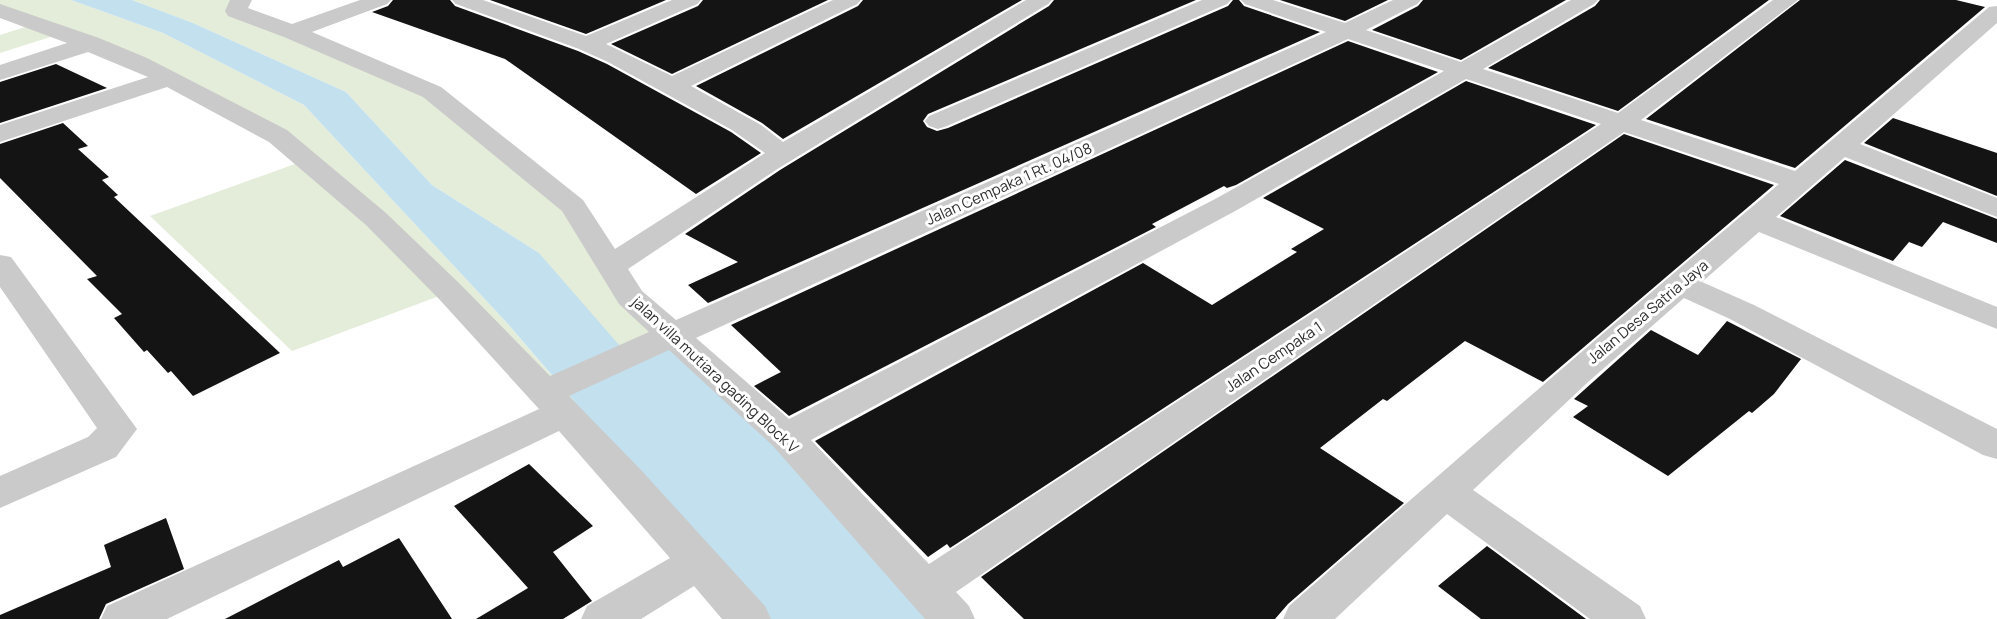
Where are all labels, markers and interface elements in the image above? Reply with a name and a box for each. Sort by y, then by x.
street label: Jalan Cempaka 1 Rt. 04/08 [922,137,1095,230]
street label: Jalan Desa Satria Jaya [1583,255,1713,368]
street label: jalan villa mutiara gading Block V [627,291,803,458]
street label: Jalan Cempaka 1 [1221,316,1326,397]

